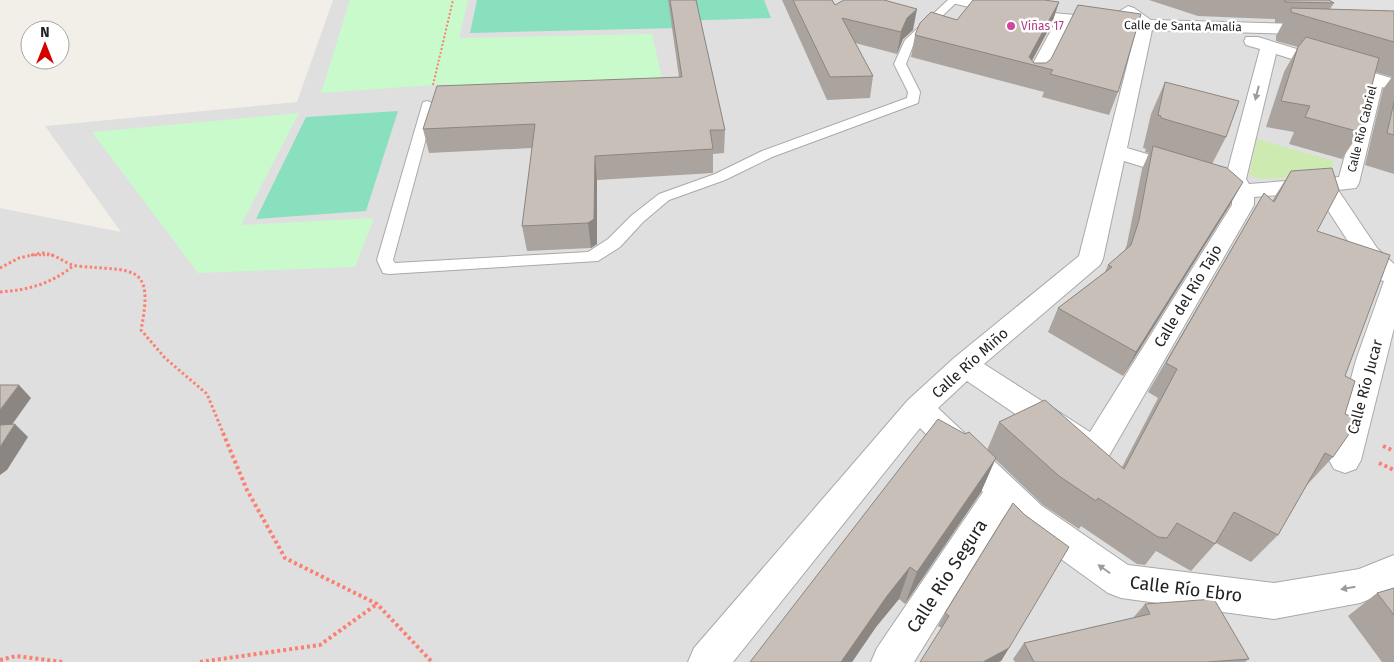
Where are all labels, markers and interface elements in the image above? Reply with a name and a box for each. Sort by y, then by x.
street label: Calle de Santa Amalia [1124,18,1242,34]
place label: Viñas 17 [1021,19,1064,33]
north arrow [20,20,70,70]
marker: Viñas 17 [1005,20,1017,32]
text: N [40,24,50,41]
street label: Calle Río Cabriel [1344,84,1380,174]
one-way arrow [1253,85,1261,100]
street label: Calle del Río Tajo [1150,241,1226,351]
street label: Calle Río Miño [928,324,1012,402]
street label: Calle Río Jucar [1344,337,1386,436]
street label: Calle Rio Segura [902,515,992,637]
one-way arrow [1097,564,1111,574]
street label: Calle Río Ebro [1129,571,1243,607]
one-way arrow [1340,585,1356,593]

